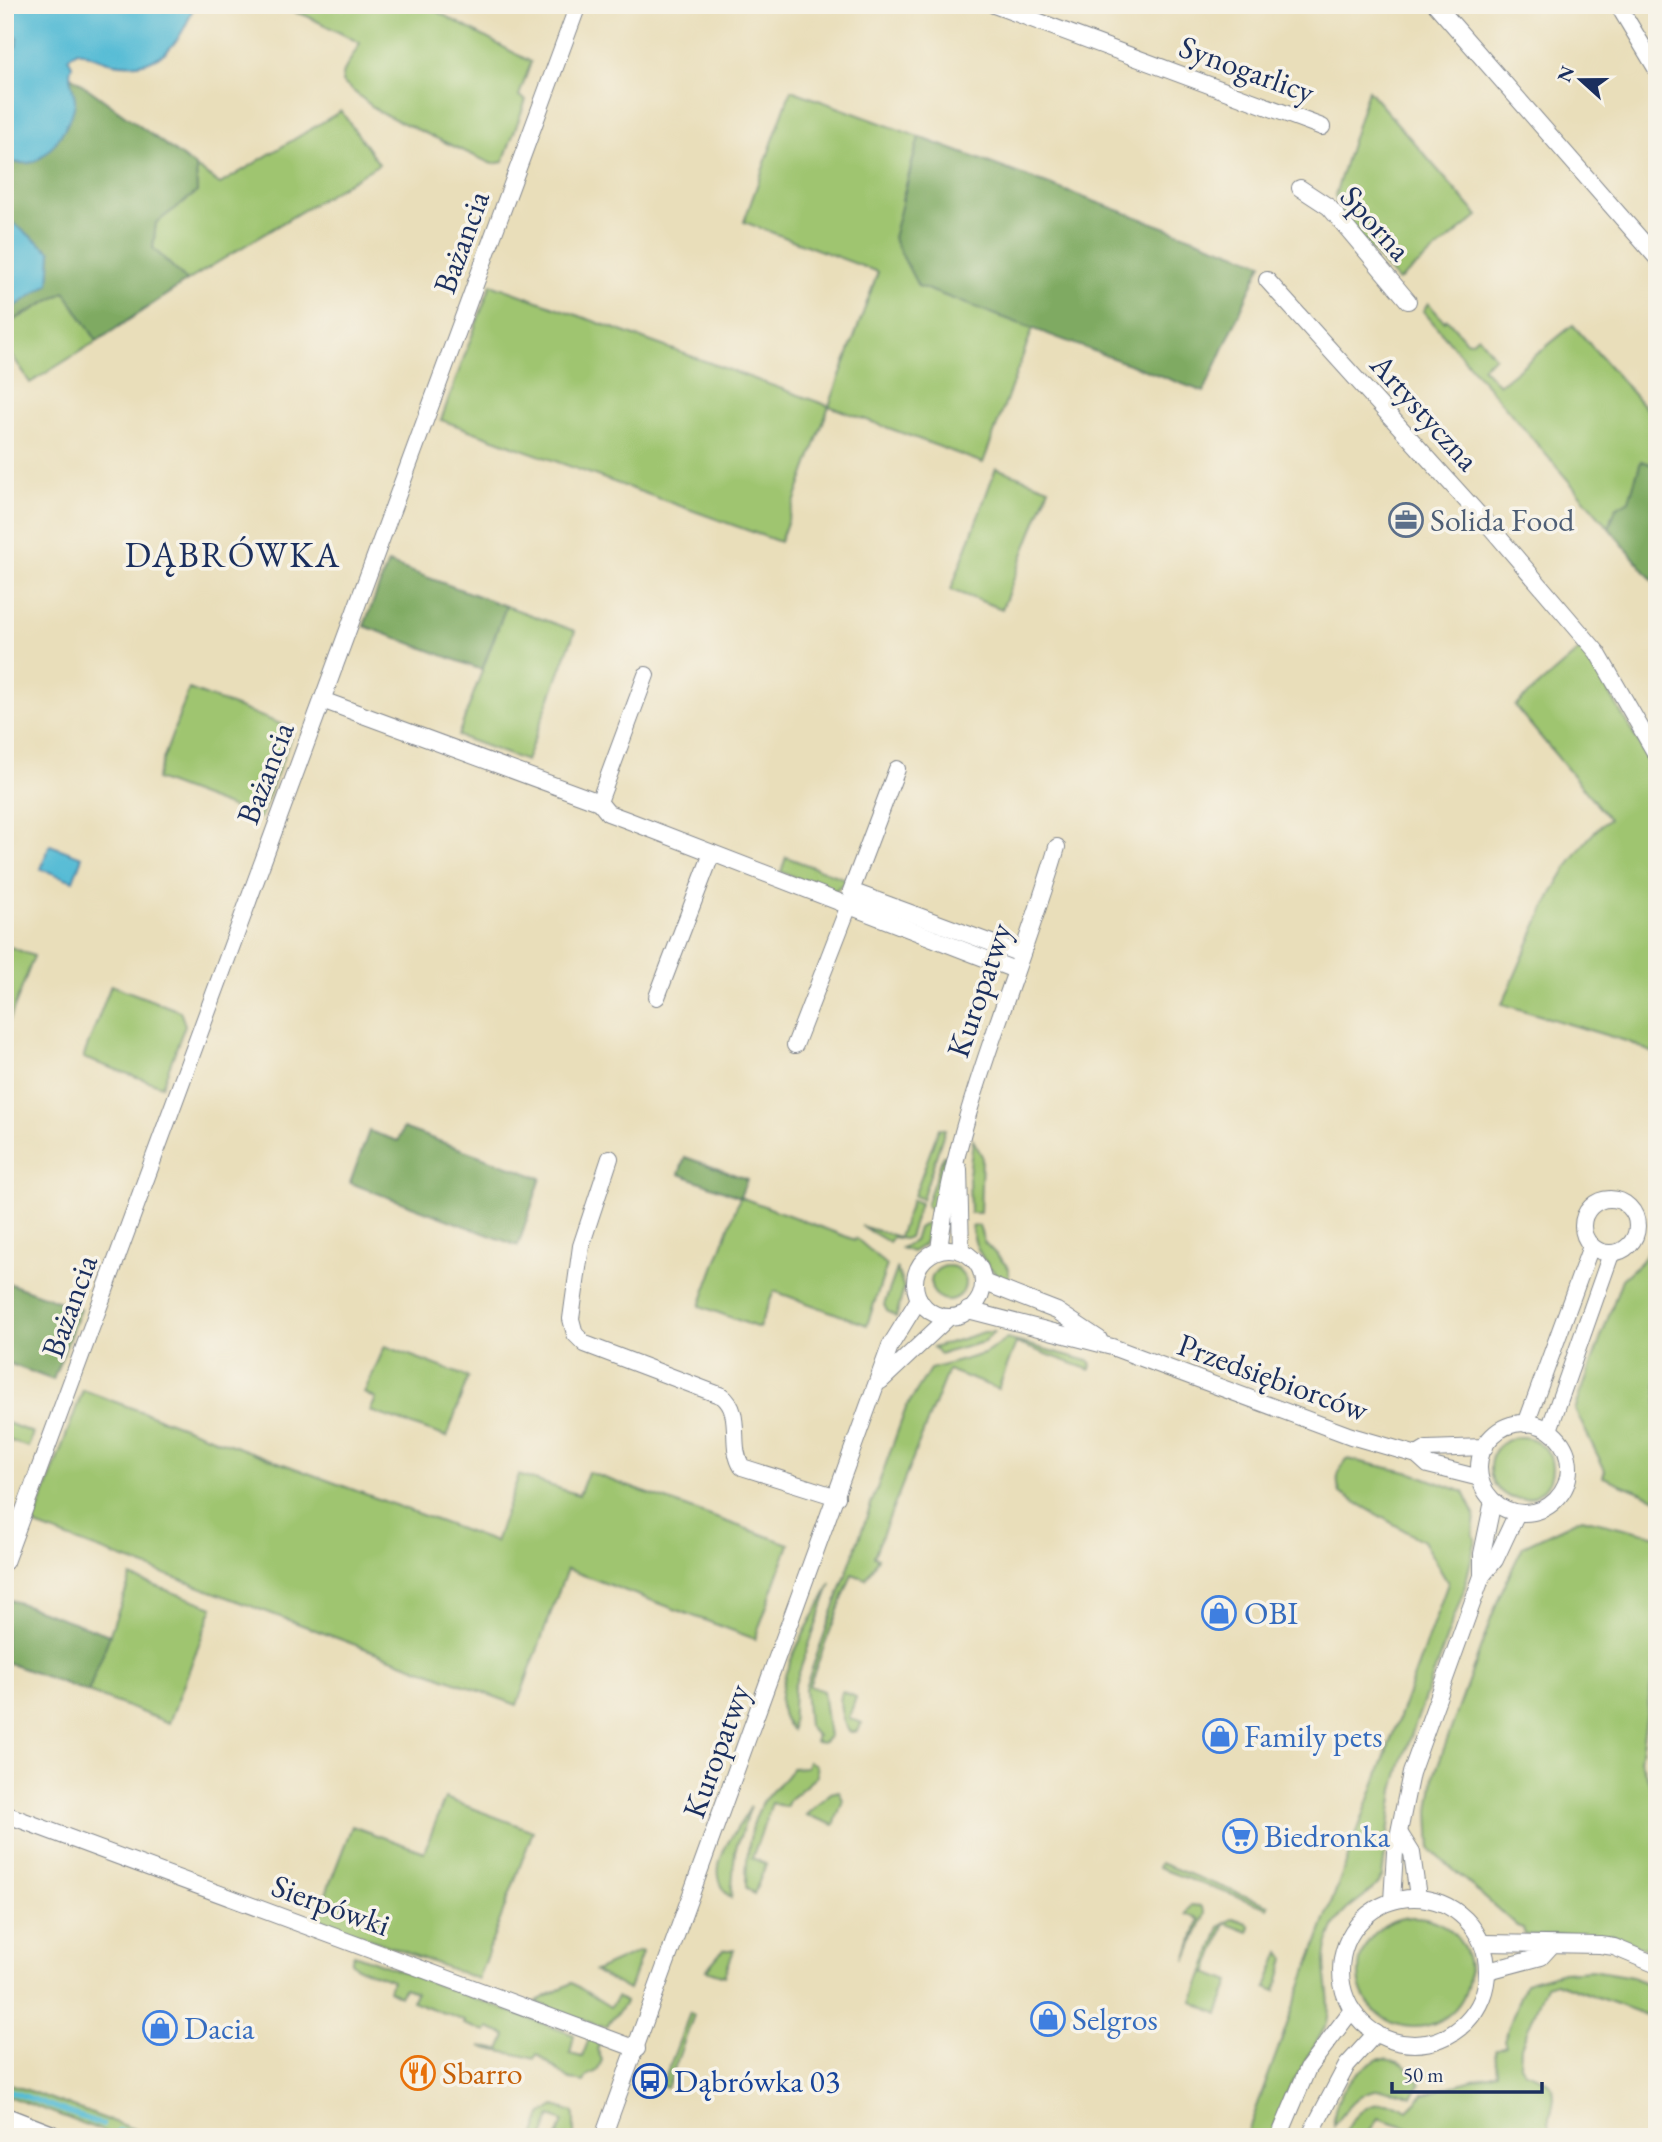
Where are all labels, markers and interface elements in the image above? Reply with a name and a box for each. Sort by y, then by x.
street label: Synogarlicy [1174,25,1321,113]
north arrow [1546,46,1616,116]
text: N [1551,62,1580,86]
street label: Sporna [1331,176,1421,270]
street label: Bażancia [423,185,499,299]
street label: Artystyczna [1360,344,1489,480]
place label: Solida Food [1430,499,1575,541]
office icon: Solida Food [1387,501,1425,539]
district label: DĄBRÓWKA [125,532,341,577]
street label: Bażancia [226,716,304,830]
street label: Kuropatwy [936,916,1022,1063]
street label: Bażancia [31,1249,107,1363]
street label: Przedsiębiorców [1172,1323,1375,1431]
place label: OBI [1244,1592,1298,1634]
shop icon: OBI [1200,1594,1238,1632]
street label: Kuropatwy [672,1677,760,1824]
place label: Family pets [1244,1715,1383,1757]
shop icon: Family pets [1201,1717,1239,1755]
place label: Biedronka [1264,1815,1390,1857]
supermarket icon: Biedronka [1221,1817,1259,1855]
street label: Sierpówki [266,1864,396,1946]
place label: Selgros [1072,1998,1158,2040]
shop icon: Selgros [1029,2000,1067,2038]
place label: Dacia [184,2007,255,2049]
shop icon: Dacia [141,2009,179,2047]
scale bar [1392,2051,1543,2095]
place label: Sbarro [442,2052,523,2094]
restaurant icon: Sbarro [399,2054,437,2092]
place label: Dąbrówka 03 [674,2060,840,2102]
text: 50 m [1403,2061,1444,2088]
bus stop icon: Dąbrówka 03 [631,2062,669,2100]

